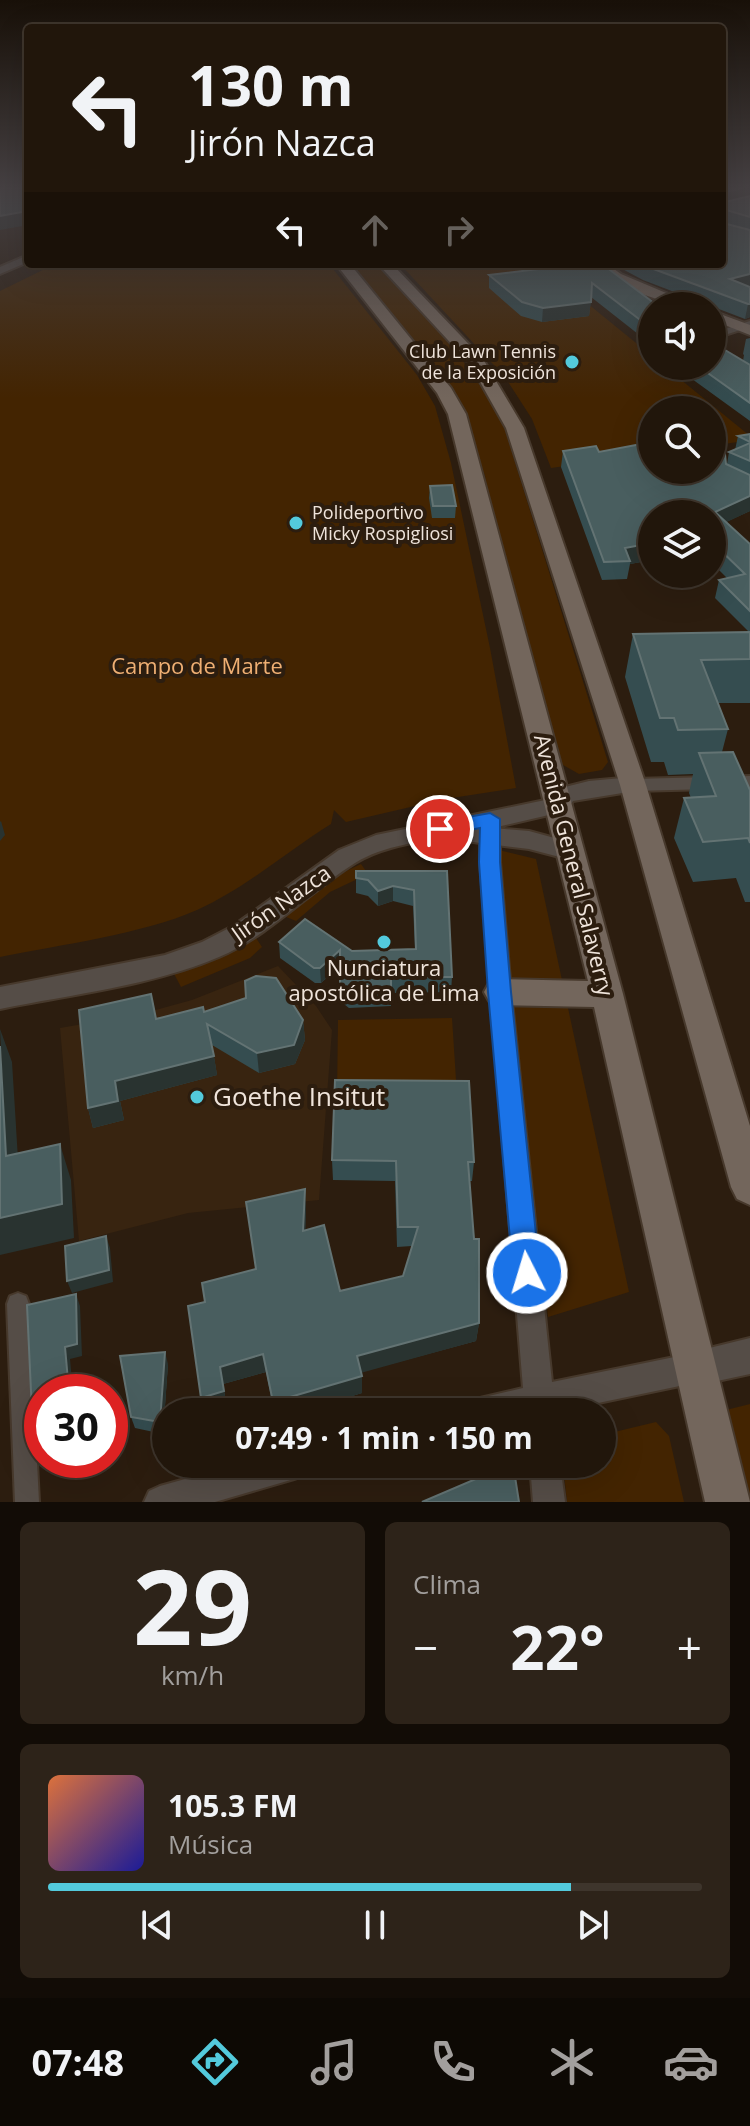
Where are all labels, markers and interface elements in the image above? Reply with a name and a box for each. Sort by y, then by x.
text: 130 m [188,46,354,122]
icon: left [56,56,160,160]
text: Jirón Nazca [188,118,376,167]
icon: left [269,208,313,252]
icon: ahead [353,208,397,252]
icon: right [437,208,481,252]
map controls [638,292,726,588]
button: sound [638,292,726,380]
place label: Club Lawn Tennis de la Exposición [409,339,556,384]
marker: Club Lawn Tennis de la Exposición [563,353,581,371]
button: search [638,396,726,484]
place label: Polideportivo Micky Rospigliosi [312,500,453,545]
button: layers [638,500,726,588]
marker: Polideportivo Micky Rospigliosi [287,514,305,532]
park label: Campo de Marte [111,650,283,680]
street label: Avenida General Salaverry [528,731,622,1000]
pin [406,795,474,863]
icon: arrive [418,807,462,851]
street label: Jirón Nazca [223,857,336,949]
marker: Nunciatura apostólica de Lima [375,933,393,951]
place label: Nunciatura apostólica de Lima [288,952,480,1007]
place label: Goethe Insitut [213,1078,385,1114]
marker: Goethe Insitut [188,1088,206,1106]
position arrow [485,1231,569,1315]
speed limit sign: 30 [24,1374,128,1478]
text: 07:49 · 1 min · 150 m [235,1417,533,1458]
text: 29 [133,1534,252,1675]
text: Clima [413,1566,481,1602]
text: 22° [510,1606,605,1688]
text: − [413,1617,438,1677]
text: + [677,1617,702,1677]
text: km/h [161,1657,224,1693]
text: 105.3 FM [168,1785,298,1826]
text: Música [168,1826,253,1862]
icon: previous [135,1903,179,1947]
icon: pause [353,1903,397,1947]
icon: next [571,1903,615,1947]
icon: directions [187,2034,243,2090]
icon: music [306,2034,362,2090]
icon: phone [425,2034,481,2090]
icon: climate [544,2034,600,2090]
icon: car [663,2034,719,2090]
text: 07:48 [31,2038,124,2087]

